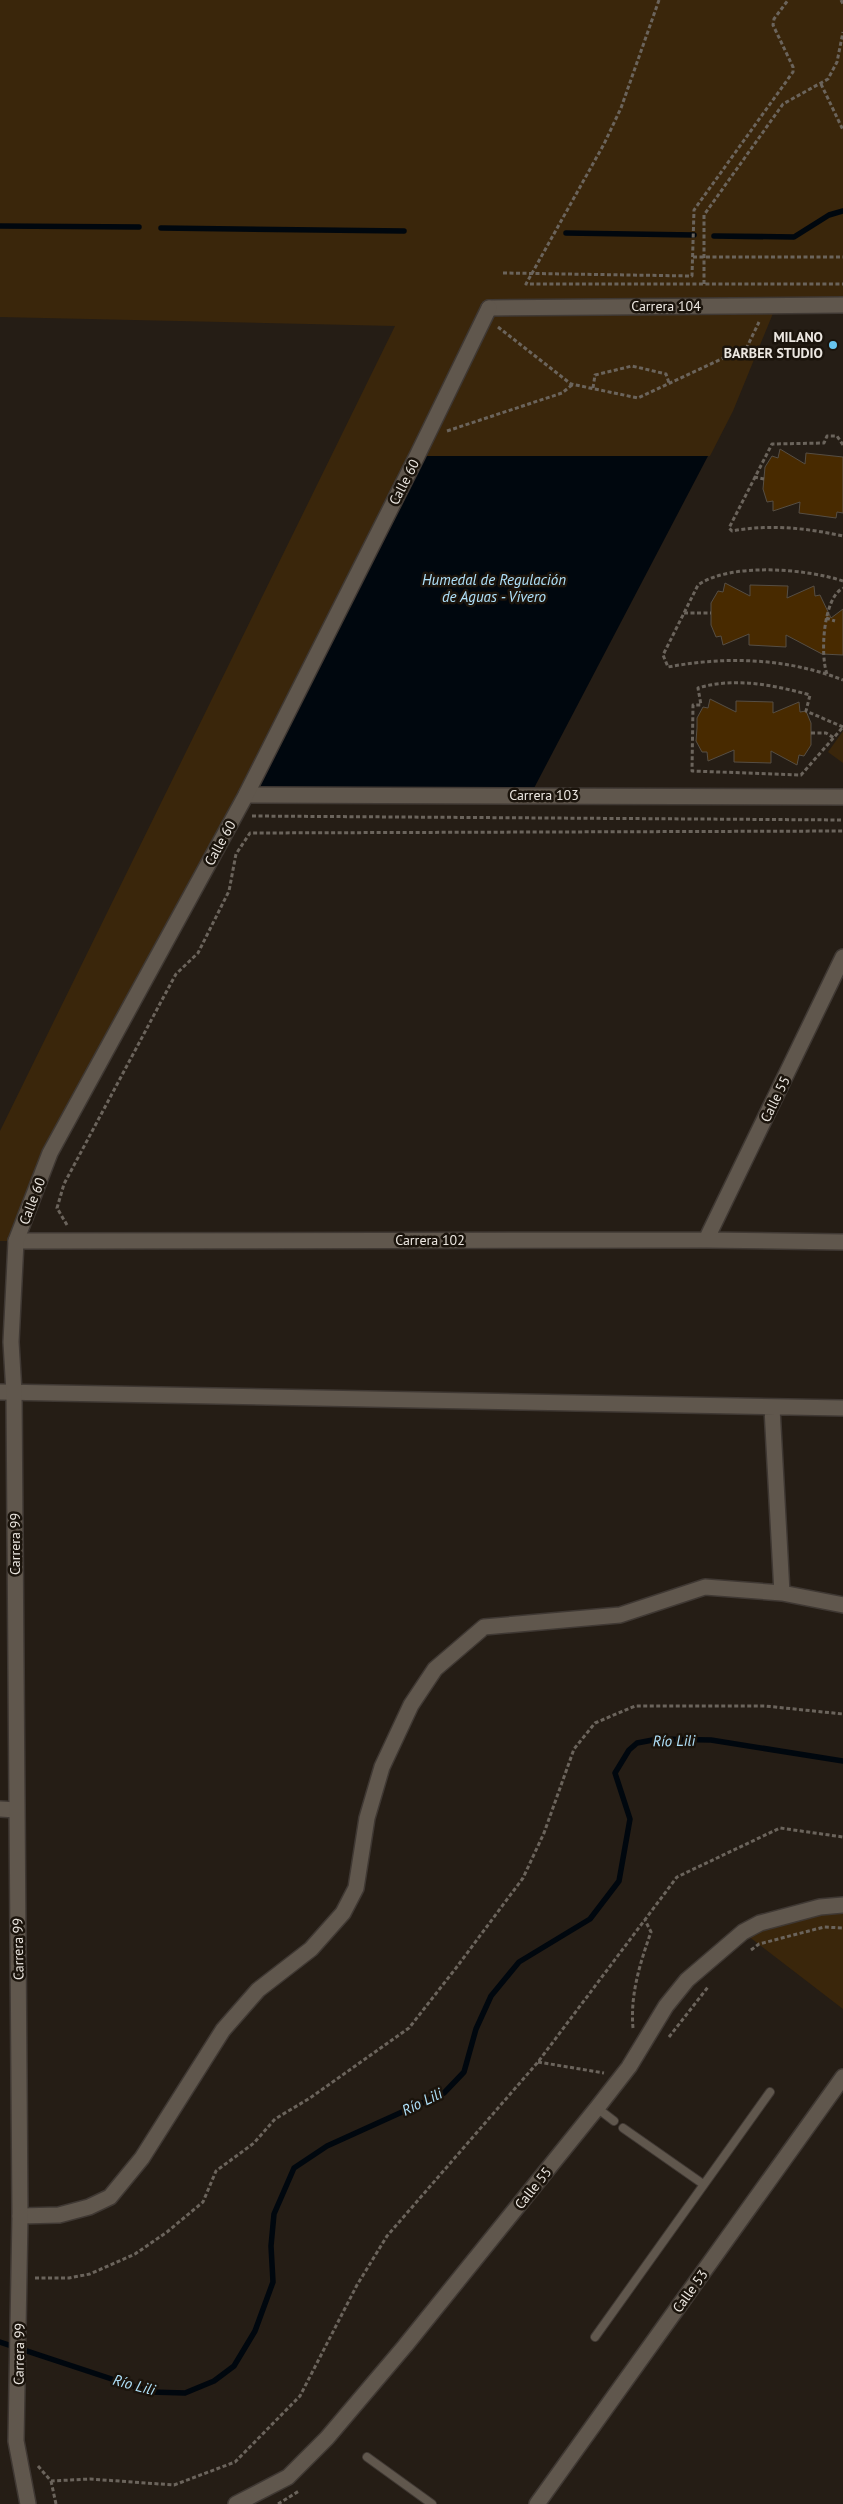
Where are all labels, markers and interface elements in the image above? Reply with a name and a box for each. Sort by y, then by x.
street label: Carrera 104 [631,297,701,315]
place label: MILANO BARBER STUDIO [724,328,823,362]
marker: MILANO BARBER STUDIO [827,339,839,351]
street label: Calle 60 [385,456,423,508]
water label: Humedal de Regulación de Aguas - Vivero [422,570,566,606]
street label: Carrera 103 [509,786,579,804]
street label: Calle 60 [200,817,240,869]
street label: Calle 55 [756,1073,794,1125]
street label: Calle 60 [15,1175,49,1227]
street label: Carrera 102 [395,1231,465,1249]
street label: Carrera 99 [6,1513,24,1575]
water label: Río Lili [652,1731,697,1750]
street label: Carrera 99 [8,1918,28,1980]
water label: Río Lili [398,2083,446,2119]
street label: Calle 55 [511,2163,555,2213]
street label: Calle 53 [668,2266,712,2316]
street label: Carrera 99 [9,2323,29,2385]
water label: Río Lili [111,2370,158,2400]

